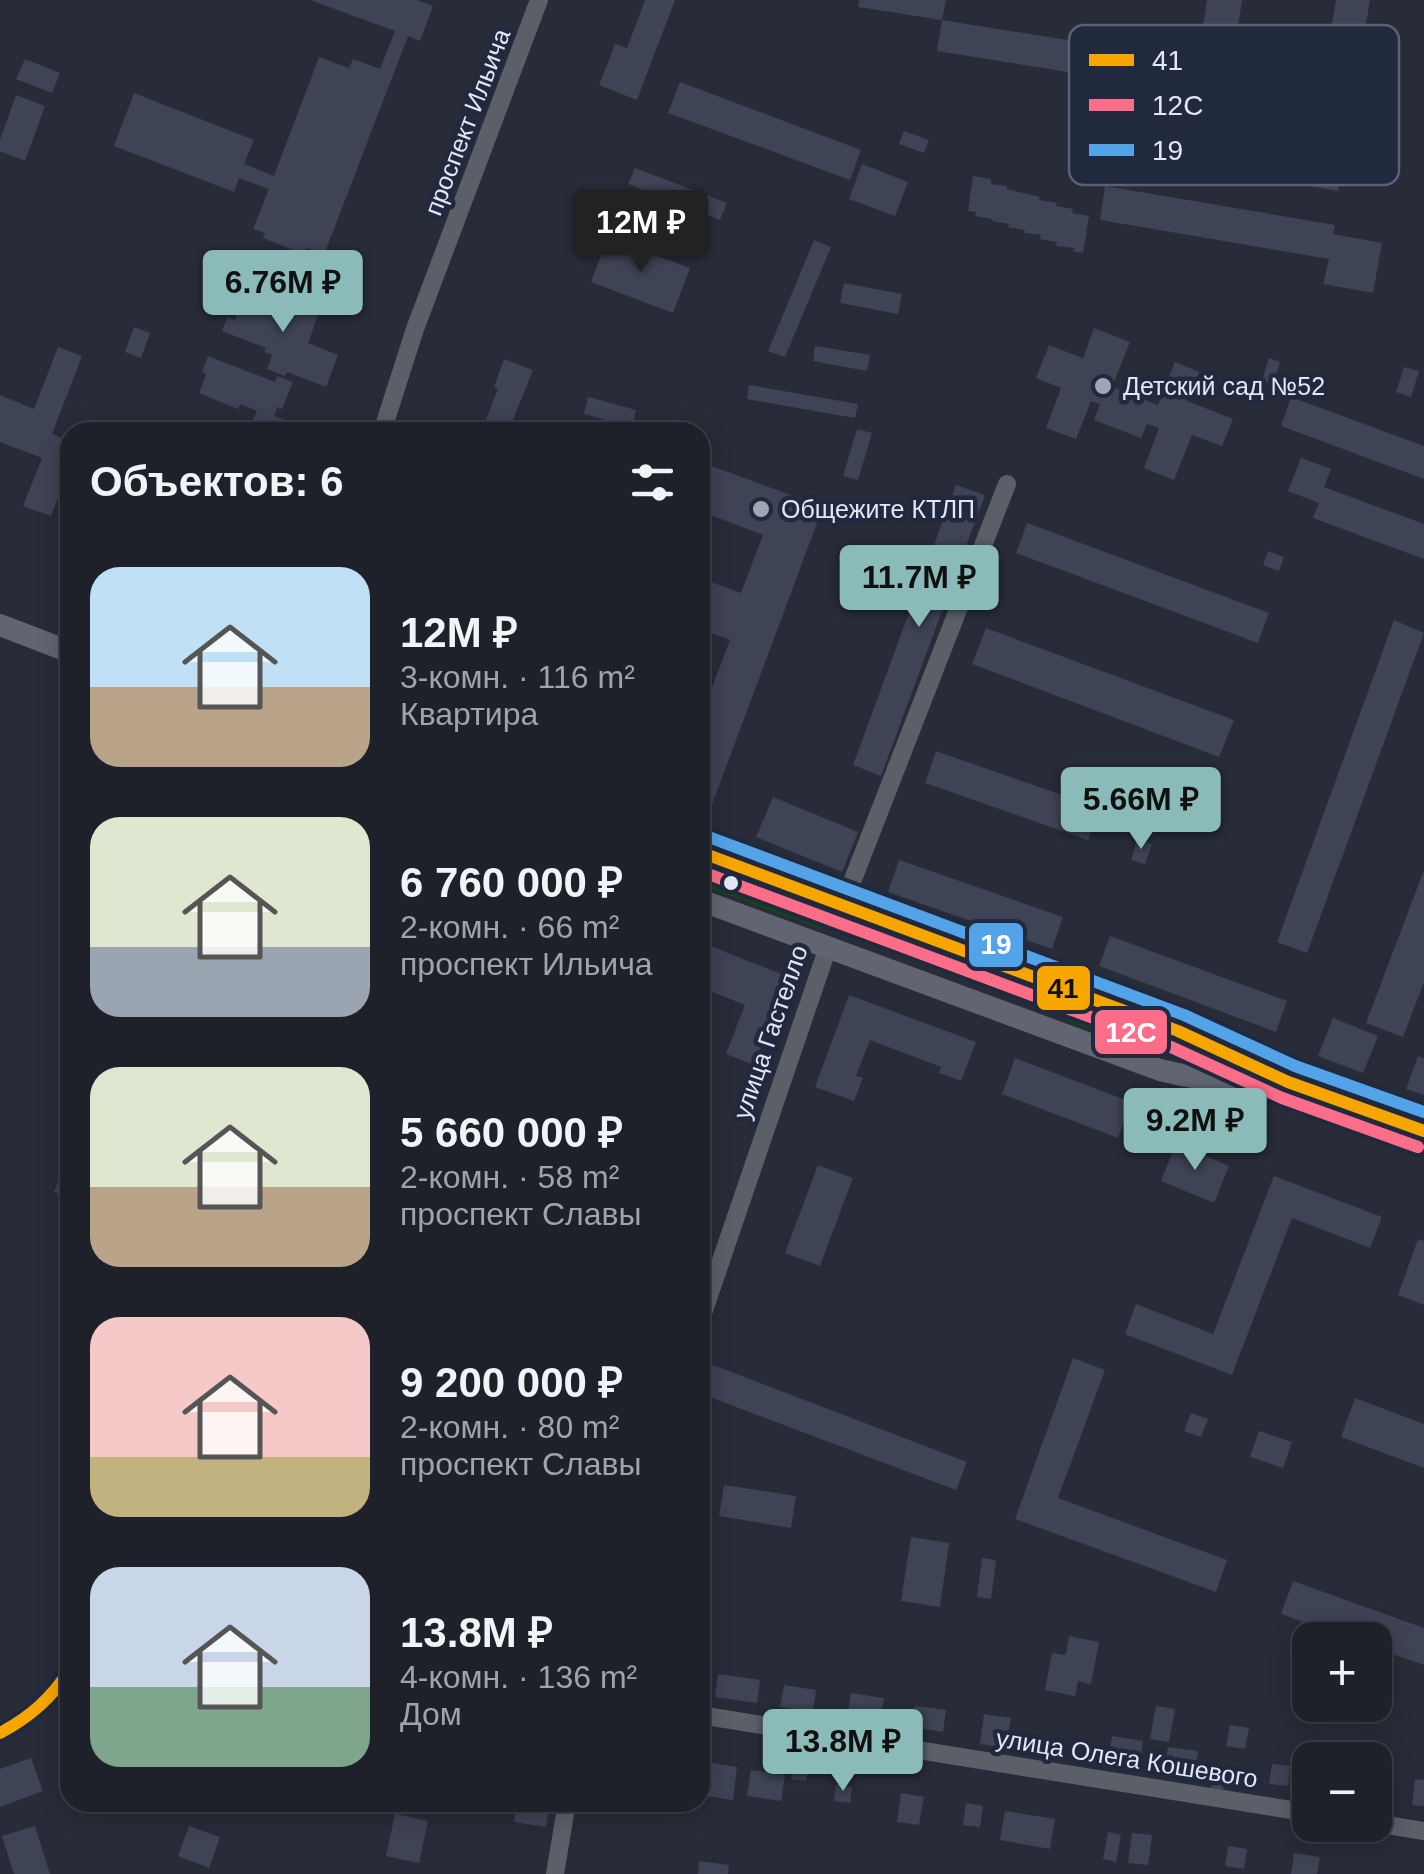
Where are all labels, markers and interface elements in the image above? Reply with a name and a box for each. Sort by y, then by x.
street label: проспект Ильича [419,25,515,219]
legend [1069,25,1399,185]
text: 41 [1152,45,1183,76]
text: 12С [1152,90,1203,121]
text: 19 [1152,135,1183,166]
pin: 12M ₽ [571,190,711,275]
text: 12M ₽ [596,204,686,240]
pin: 6.76M ₽ [191,250,375,335]
text: 6.76M ₽ [225,264,341,300]
place label: Детский сад №52 [1123,372,1325,400]
marker: Детский сад №52 [1092,375,1114,397]
icon: filters [625,455,680,510]
text: Объектов: 6 [90,458,344,505]
place label: Общежите КТЛП [781,495,975,523]
marker: Общежите КТЛП [750,498,772,520]
pin: 11.7M ₽ [827,545,1011,630]
text: 11.7M ₽ [862,559,976,595]
icon: home [170,607,290,727]
text: 12M ₽ [400,609,518,656]
text: 3-комн. · 116 m² [400,659,635,695]
text: Квартира [400,696,538,732]
pin: 5.66M ₽ [1049,767,1233,852]
text: 5.66M ₽ [1083,781,1199,817]
icon: home [170,857,290,977]
text: 6 760 000 ₽ [400,859,623,906]
unlabelled marker [721,873,741,893]
text: 2-комн. · 66 m² [400,909,619,945]
line badge: 19 [967,921,1025,969]
text: 19 [980,929,1012,960]
street label: улица Гастелло [727,941,813,1123]
text: проспект Ильича [400,946,653,982]
line badge: 41 [1035,964,1092,1012]
text: 41 [1047,973,1079,1004]
line badge: 12С [1093,1008,1169,1056]
text: 12С [1105,1017,1157,1048]
pin: 9.2M ₽ [1114,1088,1276,1173]
text: 9.2M ₽ [1146,1102,1244,1138]
icon: home [170,1107,290,1227]
text: 5 660 000 ₽ [400,1109,623,1156]
text: 2-комн. · 58 m² [400,1159,619,1195]
text: проспект Славы [400,1196,642,1232]
icon: home [170,1357,290,1477]
text: 9 200 000 ₽ [400,1359,623,1406]
text: 2-комн. · 80 m² [400,1409,619,1445]
text: проспект Славы [400,1446,642,1482]
icon: home [170,1607,290,1727]
text: 13.8M ₽ [400,1609,553,1656]
map controls [1292,1622,1392,1842]
button: + [1292,1622,1392,1722]
text: 4-комн. · 136 m² [400,1659,637,1695]
text: Дом [400,1696,462,1732]
pin: 13.8M ₽ [751,1709,935,1794]
text: 13.8M ₽ [785,1723,901,1759]
street label: улица Олега Кошевого [994,1723,1260,1793]
button: − [1292,1742,1392,1842]

